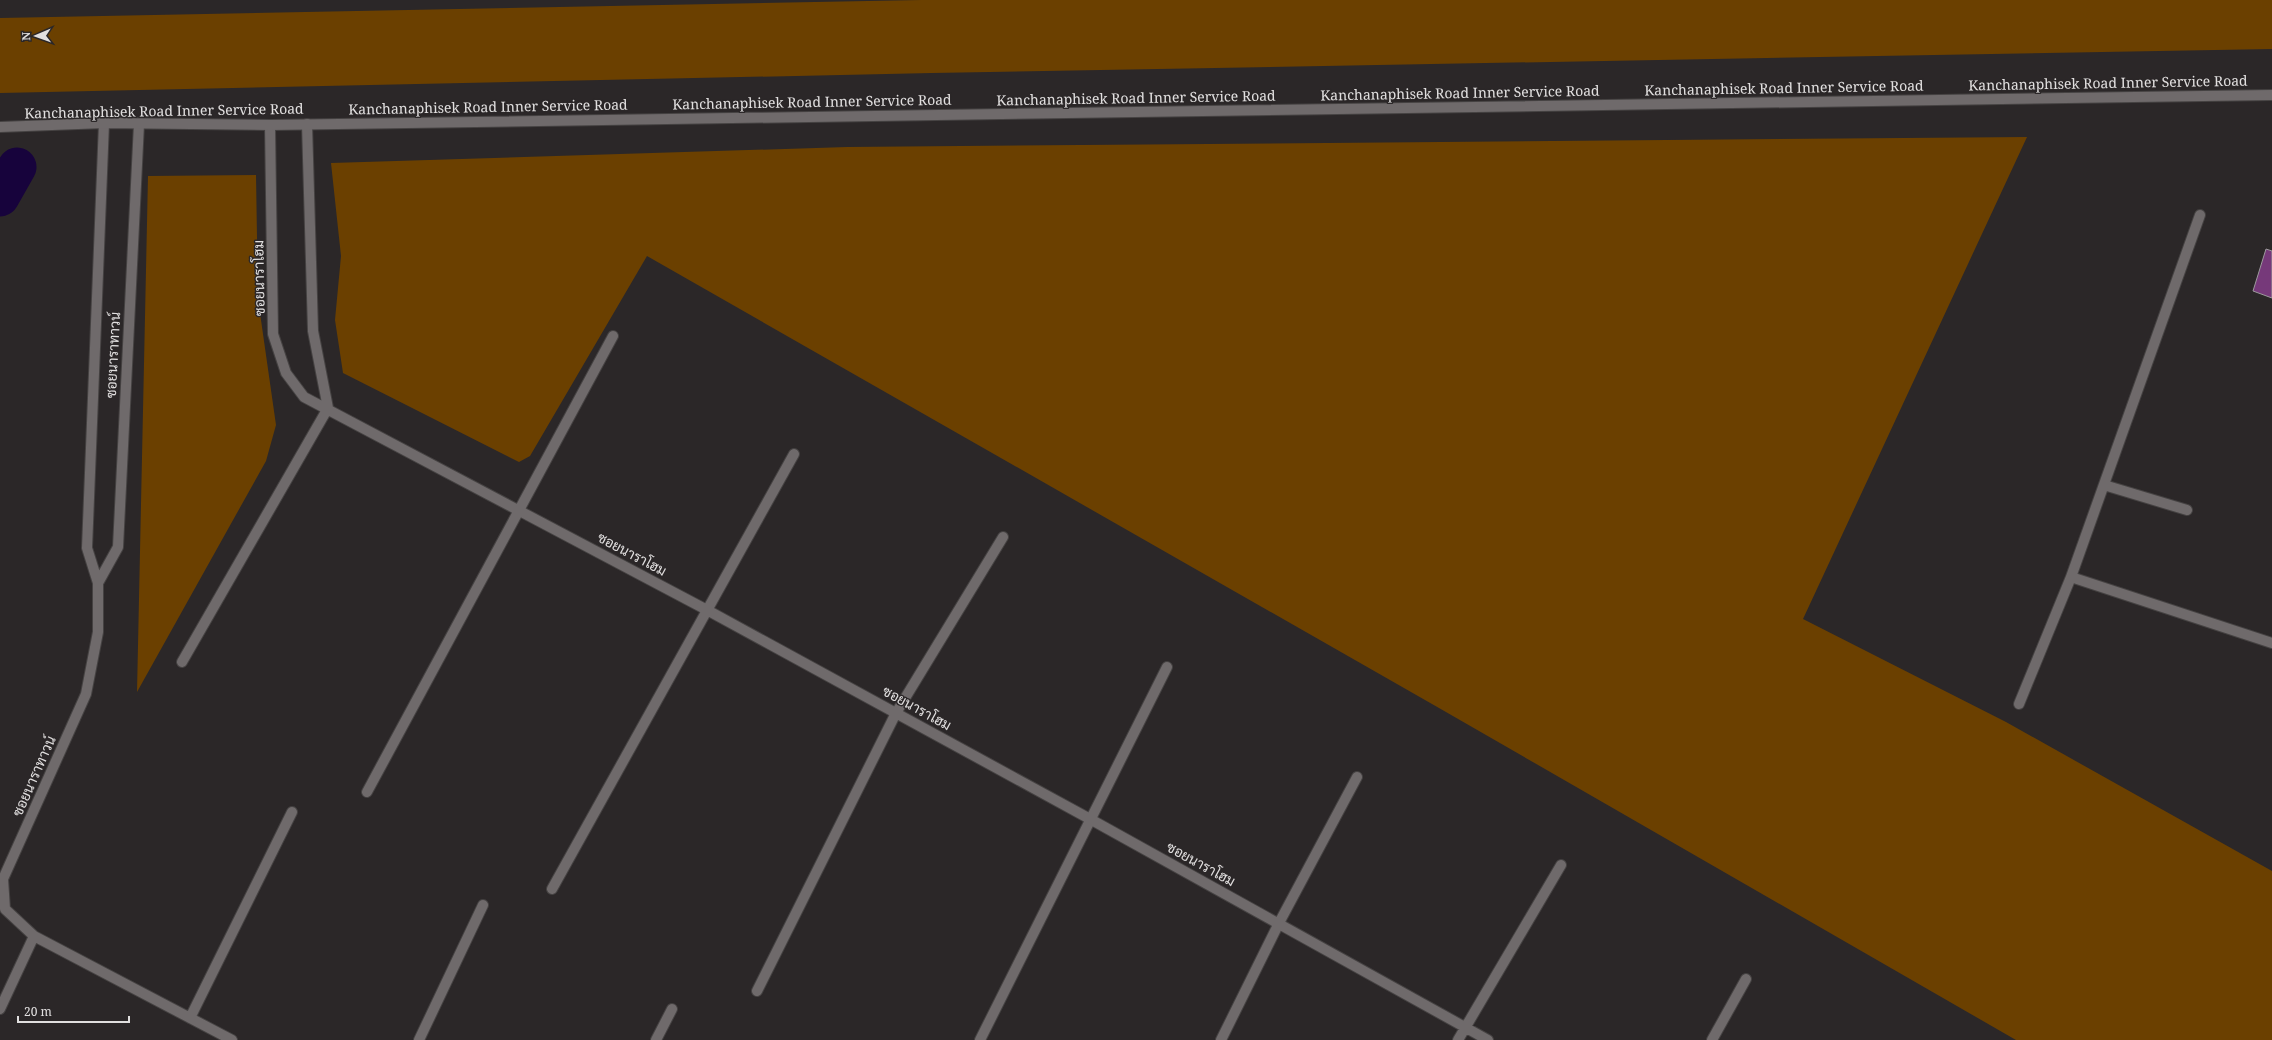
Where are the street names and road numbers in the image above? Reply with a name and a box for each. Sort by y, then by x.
street label: Kanchanaphisek Road Inner Service Road [1968,71,2248,94]
street label: Kanchanaphisek Road Inner Service Road [1644,76,1924,99]
street label: Kanchanaphisek Road Inner Service Road [1320,81,1600,104]
street label: Kanchanaphisek Road Inner Service Road [996,86,1276,109]
street label: Kanchanaphisek Road Inner Service Road [672,90,952,113]
street label: Kanchanaphisek Road Inner Service Road [348,95,628,118]
street label: Kanchanaphisek Road Inner Service Road [24,99,304,122]
street label: ซอยนาราโฮม [248,240,269,316]
street label: ซอยนาราทาวน์ [101,311,124,399]
street label: ซอยนาราโฮม [594,527,670,580]
street label: ซอยนาราโฮม [879,681,955,734]
street label: ซอยนาราทาวน์ [7,732,60,819]
street label: ซอยนาราโฮม [1163,837,1239,890]

